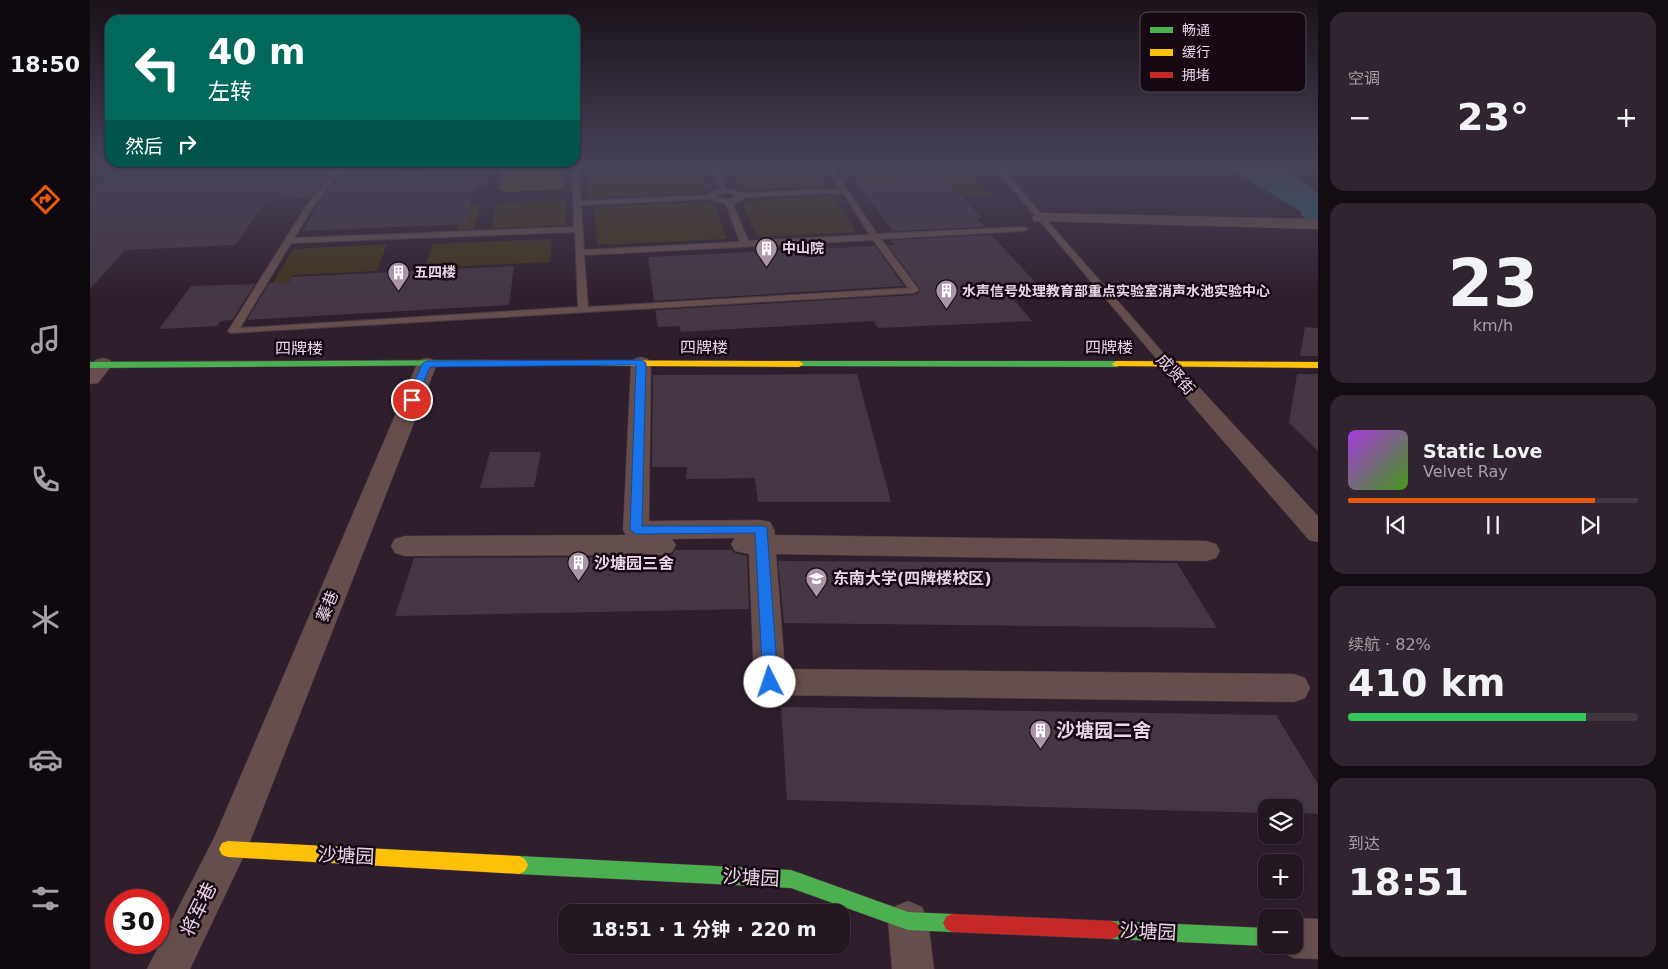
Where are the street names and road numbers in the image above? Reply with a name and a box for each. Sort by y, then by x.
street label: 四牌楼 [680,338,728,357]
street label: 四牌楼 [1085,338,1133,357]
street label: 四牌楼 [275,339,323,358]
street label: 成贤街 [1153,350,1199,399]
street label: 蓁巷 [313,588,342,625]
street label: 沙塘园 [317,843,375,867]
street label: 沙塘园 [722,865,780,889]
street label: 将军巷 [176,879,220,939]
street label: 沙塘园 [1119,919,1177,943]

